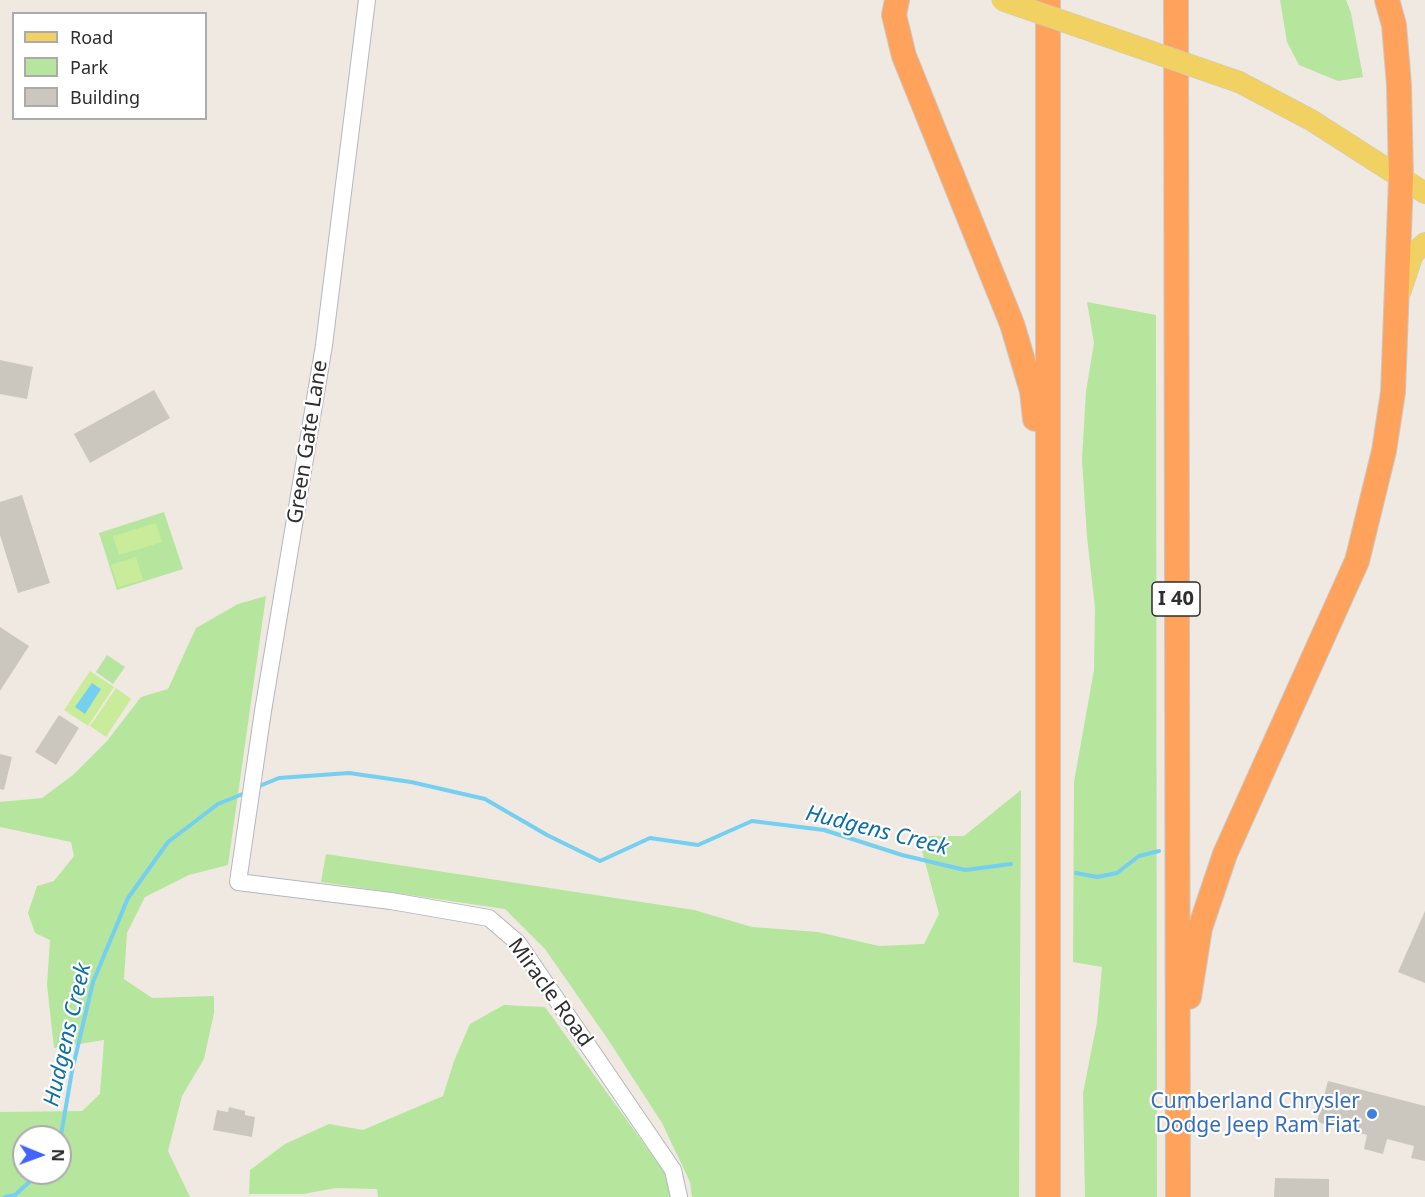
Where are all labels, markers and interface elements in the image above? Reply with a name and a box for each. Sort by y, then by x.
legend [12,12,207,120]
text: Road [70,25,113,49]
text: Park [70,55,108,79]
text: Building [70,85,140,109]
street label: Green Gate Lane [283,358,333,526]
road number: I 40 [1152,582,1200,616]
water label: Hudgens Creek [803,801,951,861]
street label: Miracle Road [502,934,598,1052]
water label: Hudgens Creek [39,961,97,1109]
place label: Cumberland Chrysler Dodge Jeep Ram Fiat [1151,1089,1360,1139]
marker: Cumberland Chrysler Dodge Jeep Ram Fiat [1365,1107,1379,1121]
north arrow [12,1125,72,1185]
text: N [47,1149,69,1162]

